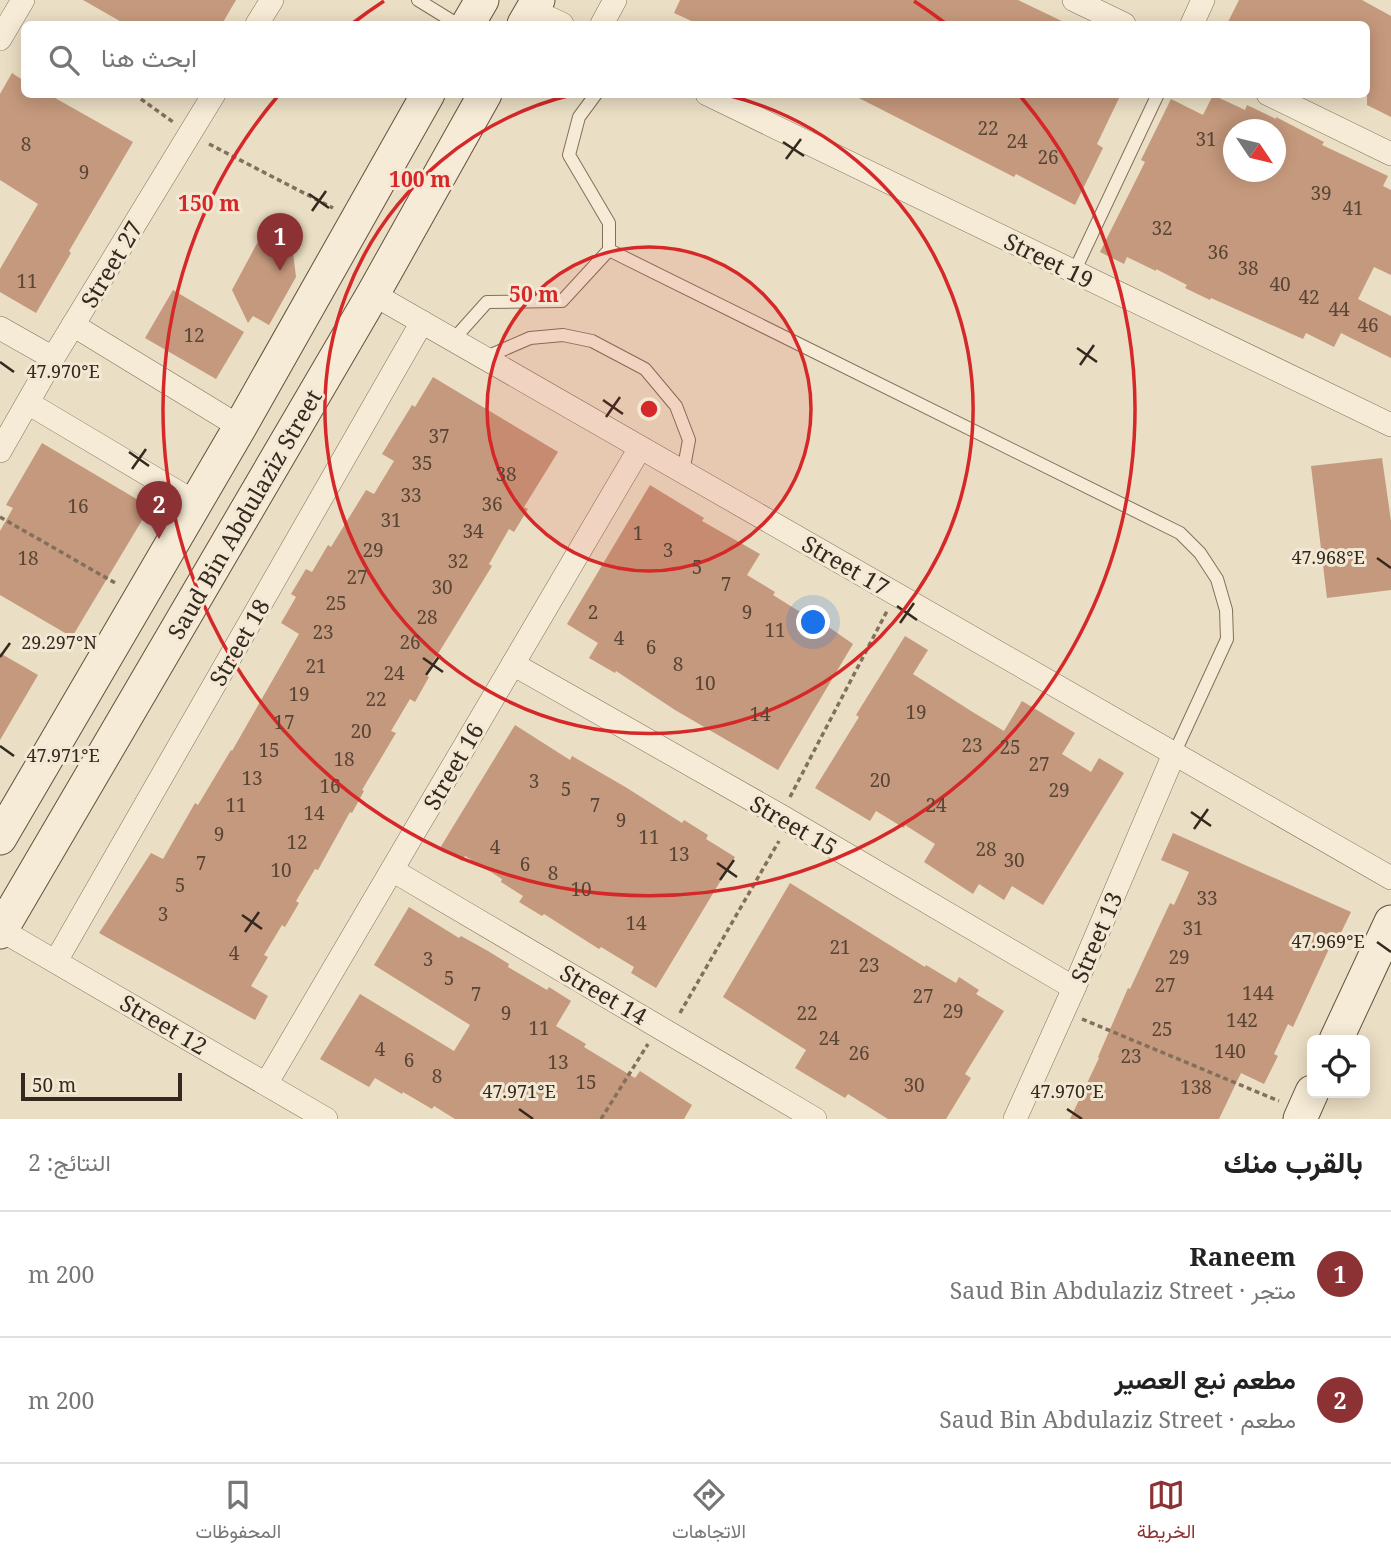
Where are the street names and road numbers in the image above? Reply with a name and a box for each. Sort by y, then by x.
street label: Street 27 [73,215,149,313]
street label: Street 19 [999,225,1099,295]
street label: Saud Bin Abdulaziz Street [159,383,329,645]
street label: Street 17 [796,527,896,603]
street label: Street 18 [201,592,277,692]
street label: Street 16 [415,716,491,816]
street label: Street 15 [744,787,844,863]
street label: Street 13 [1063,887,1129,987]
street label: Street 14 [554,956,654,1032]
street label: Street 12 [114,986,214,1062]

